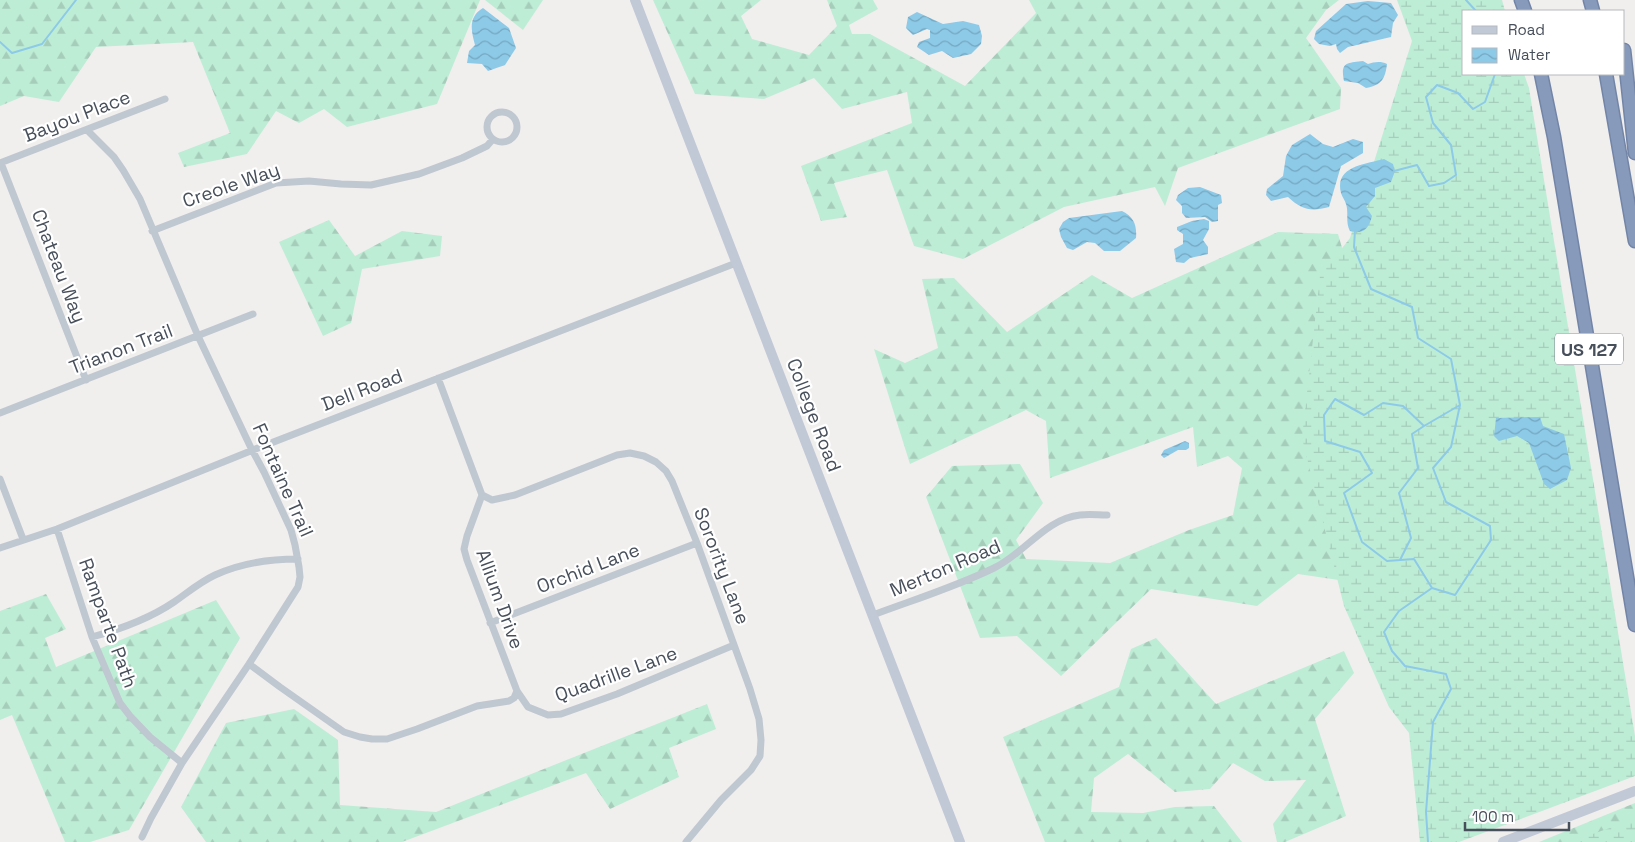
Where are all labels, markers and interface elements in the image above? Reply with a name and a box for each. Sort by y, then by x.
legend [1462,10,1625,75]
text: Road [1508,20,1545,39]
text: Water [1508,45,1551,64]
street label: Bayou Place [20,84,134,148]
street label: Creole Way [179,157,283,213]
street label: Chateau Way [26,206,92,326]
street label: Trianon Trail [66,318,176,380]
road number: US 127 [1555,334,1623,364]
street label: College Road [781,355,847,475]
street label: Dell Road [318,363,406,417]
street label: Fontaine Trail [247,419,319,541]
street label: Sorority Lane [688,504,756,628]
street label: Merton Road [886,533,1004,603]
street label: Orchid Lane [533,537,643,599]
street label: Allium Drive [470,546,530,652]
street label: Ramparte Path [73,555,143,691]
street label: Quadrille Lane [551,640,681,708]
scale bar [1465,800,1569,832]
text: 100 m [1472,807,1514,826]

